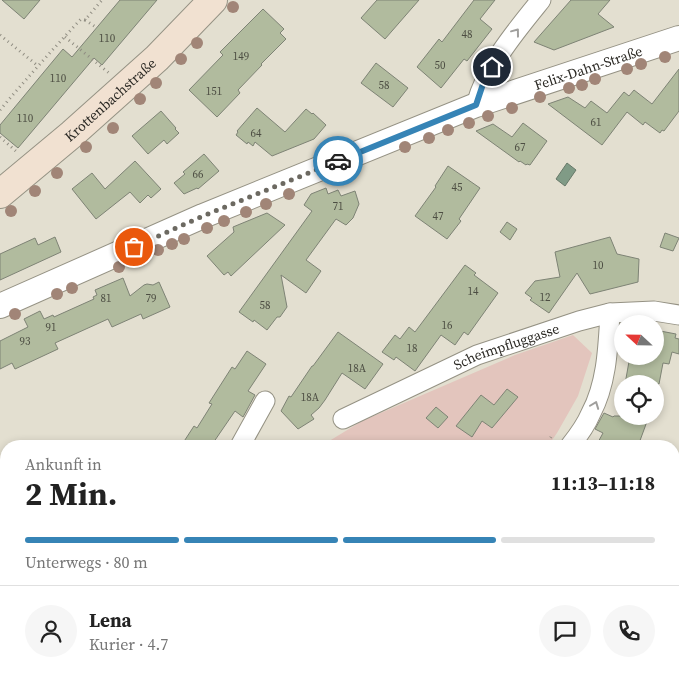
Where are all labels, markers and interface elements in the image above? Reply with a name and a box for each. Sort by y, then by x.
house number: 48 [462,27,473,42]
one-way arrow [510,28,519,38]
house number: 110 [99,31,116,46]
street label: Felix-Dahn-Straße [532,41,645,95]
pin [471,46,513,88]
house number: 149 [233,49,249,64]
street label: Krottenbachstraße [60,53,160,146]
icon: home [478,53,506,81]
house number: 50 [435,58,446,73]
house number: 110 [50,71,67,86]
house number: 58 [379,78,390,93]
house number: 151 [206,84,222,99]
house number: 110 [17,111,34,126]
house number: 61 [591,115,602,130]
house number: 64 [251,126,262,141]
courier [313,136,363,186]
house number: 67 [515,140,526,155]
icon: car [324,147,352,175]
house number: 66 [193,167,204,182]
house number: 45 [452,180,463,195]
house number: 71 [333,199,344,214]
house number: 47 [433,209,444,224]
pin [113,226,155,268]
icon: bag [120,233,148,261]
house number: 10 [593,258,604,273]
house number: 14 [468,284,479,299]
house number: 12 [540,290,551,305]
house number: 81 [101,291,112,306]
house number: 79 [146,291,157,306]
house number: 58 [260,298,271,313]
north arrow [614,315,664,365]
map controls [614,315,664,425]
house number: 16 [442,318,453,333]
street label: Scheimpfluggasse [450,318,562,375]
house number: 91 [46,320,57,335]
house number: 93 [20,334,31,349]
house number: 18 [407,341,418,356]
house number: 18A [348,361,367,376]
button: locate [614,375,664,425]
house number: 18A [301,390,320,405]
one-way arrow [589,401,599,409]
text: Ankunft in [25,453,102,475]
text: 11:13–11:18 [551,470,655,496]
text: 2 Min. [25,472,117,516]
text: Unterwegs · 80 m [25,551,148,573]
button: person [25,605,77,657]
button: chat [539,605,591,657]
button: phone [603,605,655,657]
text: Lena [89,607,132,633]
text: Kurier · 4.7 [89,633,168,655]

